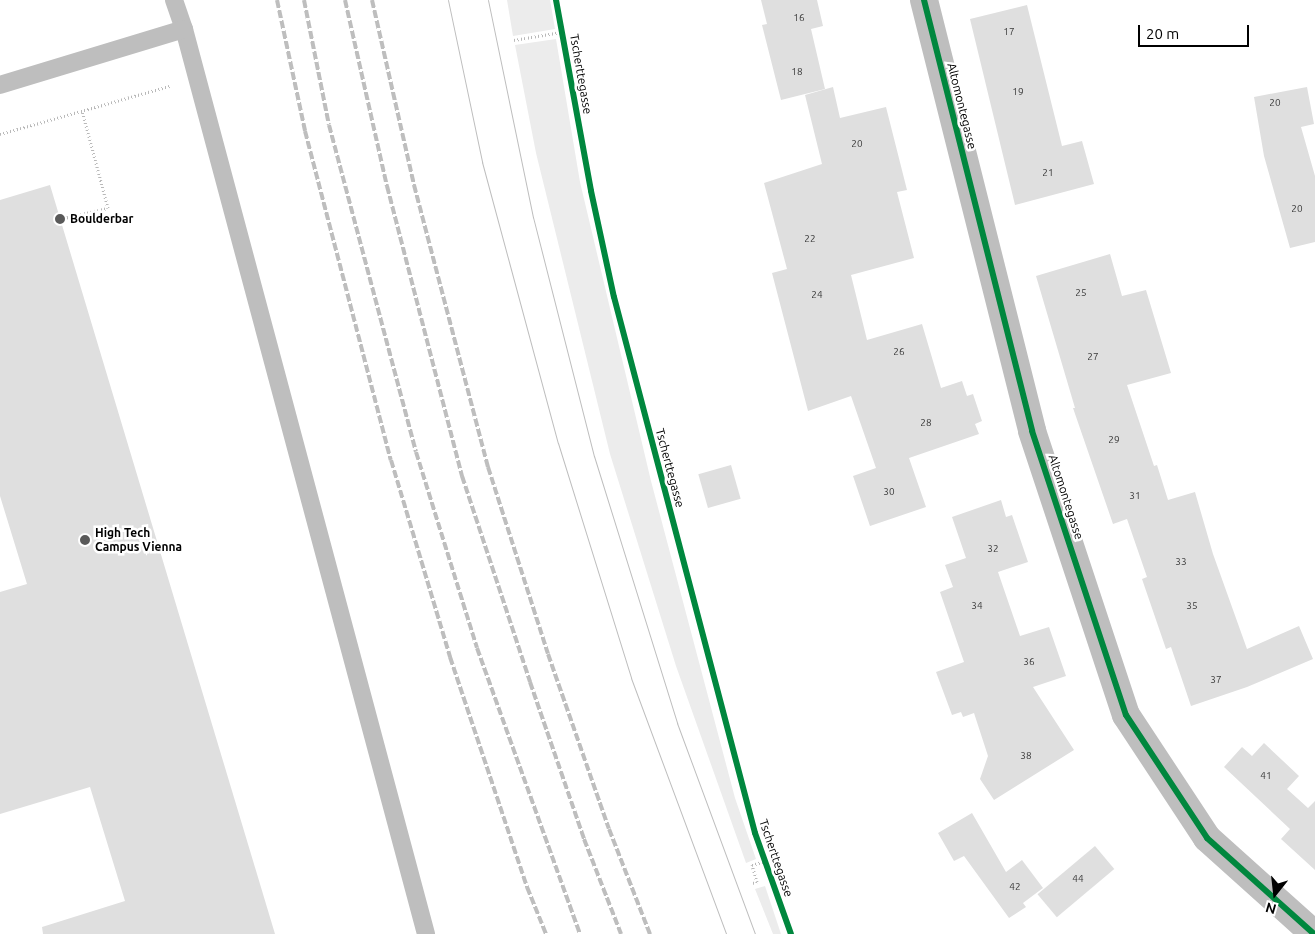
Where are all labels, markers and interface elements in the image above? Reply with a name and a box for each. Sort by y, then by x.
house number: 16 [793,12,805,24]
scale bar [1140,15,1251,47]
text: 20 m [1146,25,1179,42]
house number: 17 [1003,26,1015,38]
street label: Tscherttegasse [567,33,595,115]
street label: Altomontegasse [944,61,980,151]
house number: 18 [791,66,803,78]
house number: 19 [1012,86,1024,98]
house number: 20 [1269,97,1281,109]
house number: 20 [851,138,863,150]
house number: 21 [1042,167,1054,179]
house number: 20 [1291,203,1303,215]
place label: Boulderbar [70,212,134,226]
marker: Boulderbar [54,213,66,225]
house number: 22 [804,233,816,245]
house number: 25 [1075,287,1087,299]
house number: 24 [811,289,823,301]
house number: 26 [893,346,905,358]
house number: 27 [1087,351,1099,363]
house number: 28 [920,417,932,429]
street label: Tscherttegasse [653,427,687,509]
house number: 29 [1108,434,1120,446]
street label: Altomontegasse [1046,453,1086,541]
house number: 30 [883,486,895,498]
house number: 31 [1129,490,1141,502]
place label: High Tech Campus Vienna [95,526,182,554]
marker: High Tech Campus Vienna [79,534,91,546]
house number: 32 [987,543,999,555]
house number: 33 [1175,556,1187,568]
house number: 34 [971,600,983,612]
house number: 35 [1186,600,1198,612]
house number: 36 [1023,656,1035,668]
house number: 37 [1210,674,1222,686]
house number: 38 [1020,750,1032,762]
house number: 41 [1260,770,1272,782]
street label: Tscherttegasse [756,817,796,899]
north arrow [1250,869,1300,919]
house number: 44 [1072,873,1084,885]
house number: 42 [1009,881,1021,893]
text: N [1264,899,1278,918]

